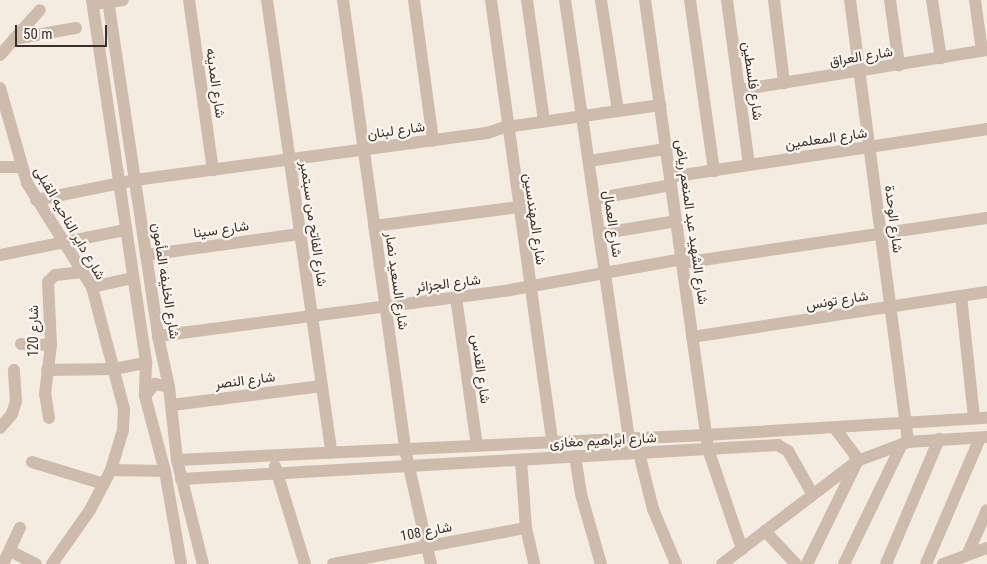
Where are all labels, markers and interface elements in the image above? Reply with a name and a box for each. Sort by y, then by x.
scale bar [18,15,110,47]
text: 50 m [23,25,53,43]
street label: شارع فلسطين [739,41,767,121]
street label: شارع العراق [828,43,894,69]
street label: شارع المدينه [203,47,229,119]
street label: شارع لبنان [366,118,426,142]
street label: شارع المعلمين [784,124,868,152]
street label: شارع الشهيد عبد المنعم رياض [672,138,712,306]
street label: شارع الفاتح من سبتمبر [297,160,331,288]
street label: شارع داير الناحيه القبلى [31,163,109,283]
street label: شارع المهندسين [520,172,550,266]
street label: شارع الوحدة [882,184,906,254]
street label: شارع العمال [600,190,626,258]
street label: شارع سينا [192,217,250,241]
street label: شارع الخليفه المأمون [149,222,183,340]
street label: شارع السعيد نصار [382,231,412,331]
street label: شارع الجزائر [414,271,482,295]
street label: شارع تونس [804,287,870,313]
street label: شارع 120 [25,305,41,357]
street label: شارع القدس [468,333,494,405]
street label: شارع النصر [214,368,276,392]
street label: شارع ابراهيم مغازى [549,429,657,451]
street label: شارع 108 [399,518,453,544]

